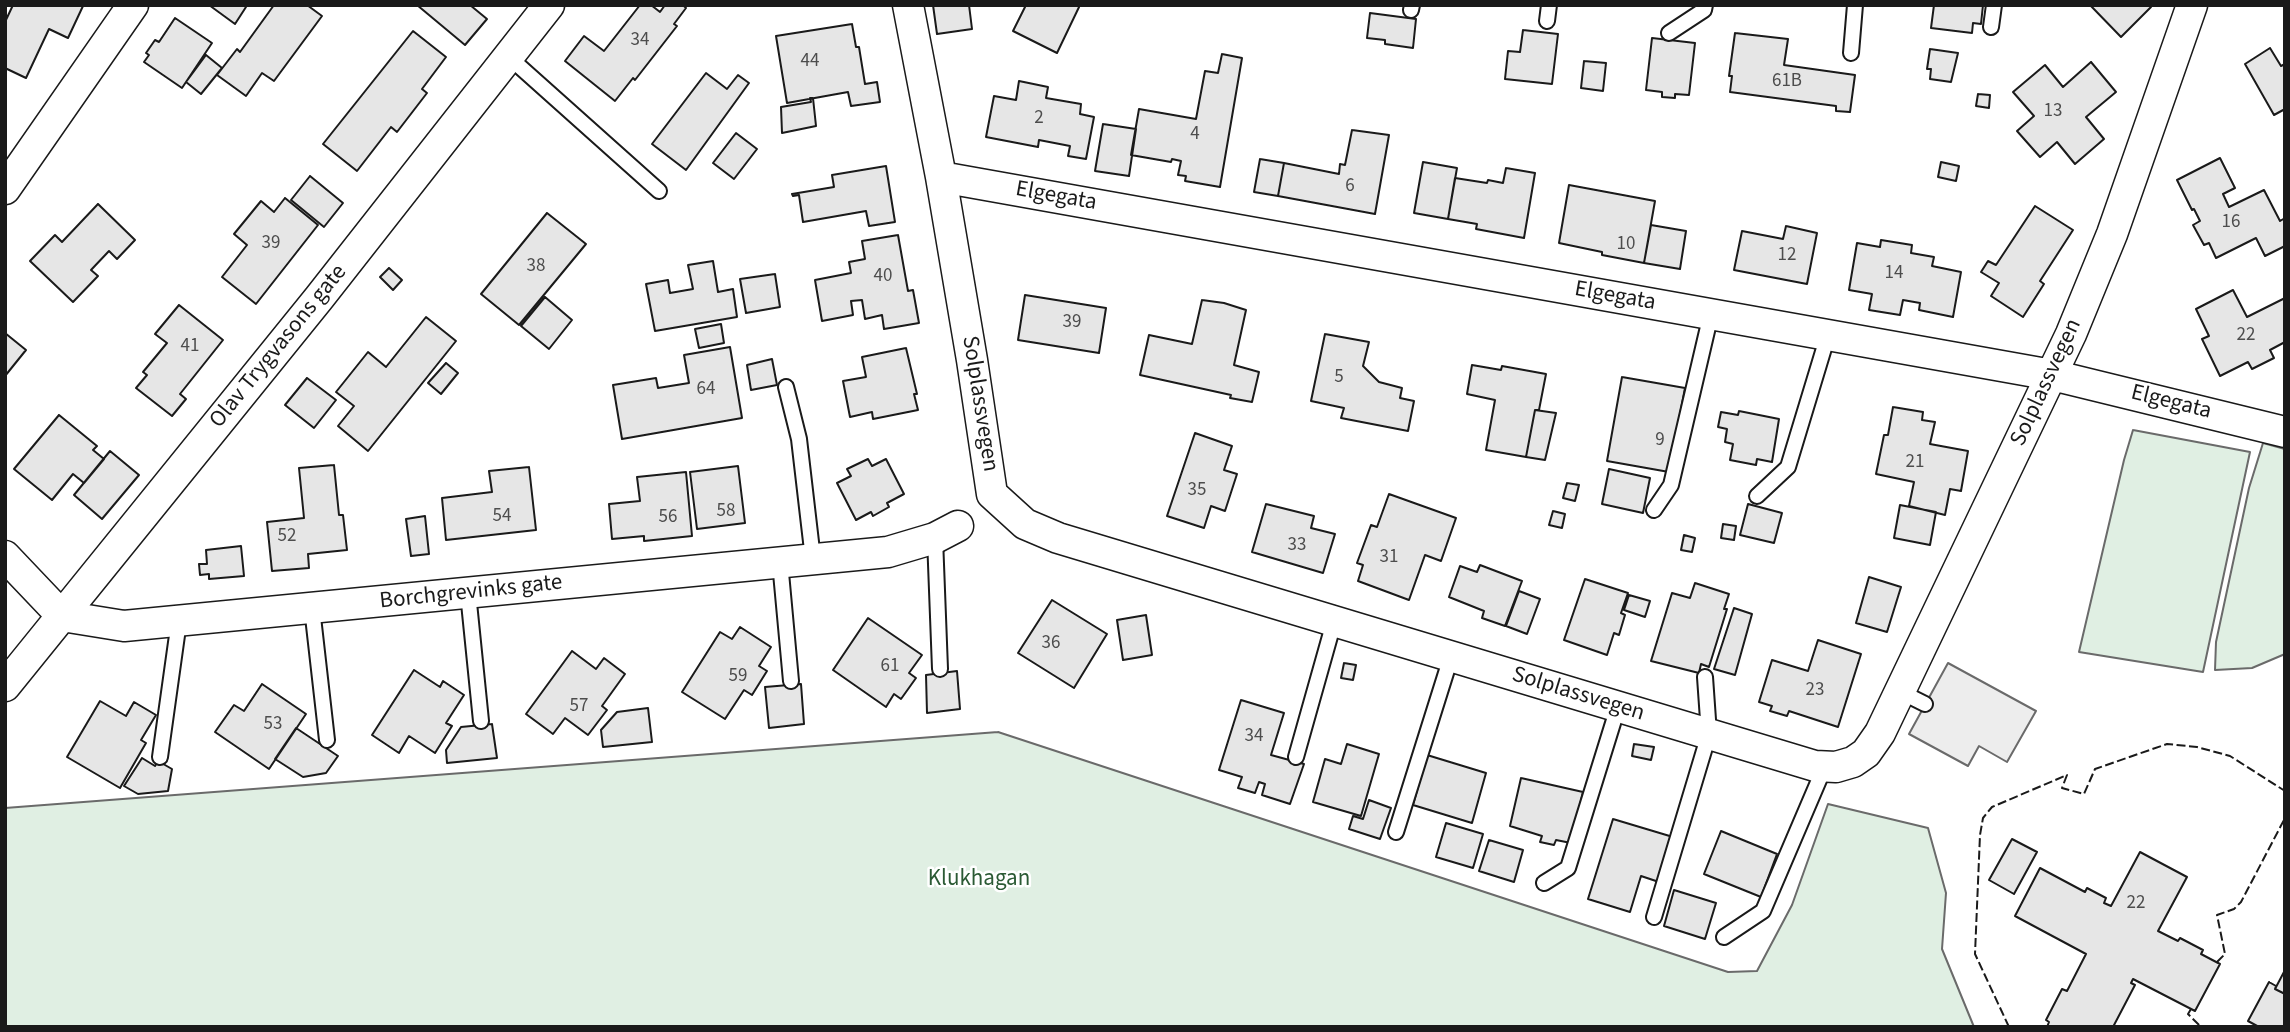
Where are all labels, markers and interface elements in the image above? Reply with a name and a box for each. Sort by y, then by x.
house number: 34 [631,30,649,52]
house number: 44 [801,51,819,73]
house number: 61B [1772,71,1802,93]
house number: 13 [2044,101,2062,123]
house number: 2 [1034,108,1044,130]
house number: 4 [1190,124,1200,146]
street label: Elgegata [1013,176,1099,218]
house number: 6 [1345,176,1355,198]
house number: 16 [2222,212,2240,234]
house number: 39 [262,233,280,255]
house number: 10 [1617,234,1635,256]
house number: 12 [1778,245,1796,267]
house number: 38 [527,256,545,278]
street label: Olav Trygvasons gate [205,260,353,434]
house number: 14 [1885,263,1903,285]
house number: 40 [874,266,892,288]
street label: Elgegata [1572,276,1658,318]
house number: 39 [1063,312,1081,334]
street label: Solplassvegen [2005,315,2089,451]
house number: 22 [2237,325,2255,347]
street label: Solplassvegen [955,334,1003,474]
house number: 41 [181,336,199,358]
house number: 5 [1334,367,1344,389]
house number: 64 [697,379,715,401]
street label: Elgegata [2128,380,2214,426]
house number: 9 [1655,430,1665,452]
house number: 21 [1906,452,1924,474]
house number: 35 [1188,480,1206,502]
house number: 58 [717,501,735,523]
house number: 54 [493,506,511,528]
house number: 56 [659,507,677,529]
house number: 52 [278,526,296,548]
house number: 33 [1288,535,1306,557]
house number: 31 [1380,547,1398,569]
street label: Borchgrevinks gate [378,570,564,616]
house number: 36 [1042,633,1060,655]
house number: 61 [881,656,899,678]
street label: Solplassvegen [1508,662,1648,728]
house number: 59 [729,666,747,688]
house number: 23 [1806,680,1824,702]
house number: 57 [570,696,588,718]
house number: 53 [264,714,282,736]
house number: 34 [1245,726,1263,748]
park label: Klukhagan [928,866,1030,894]
house number: 22 [2127,893,2145,915]

